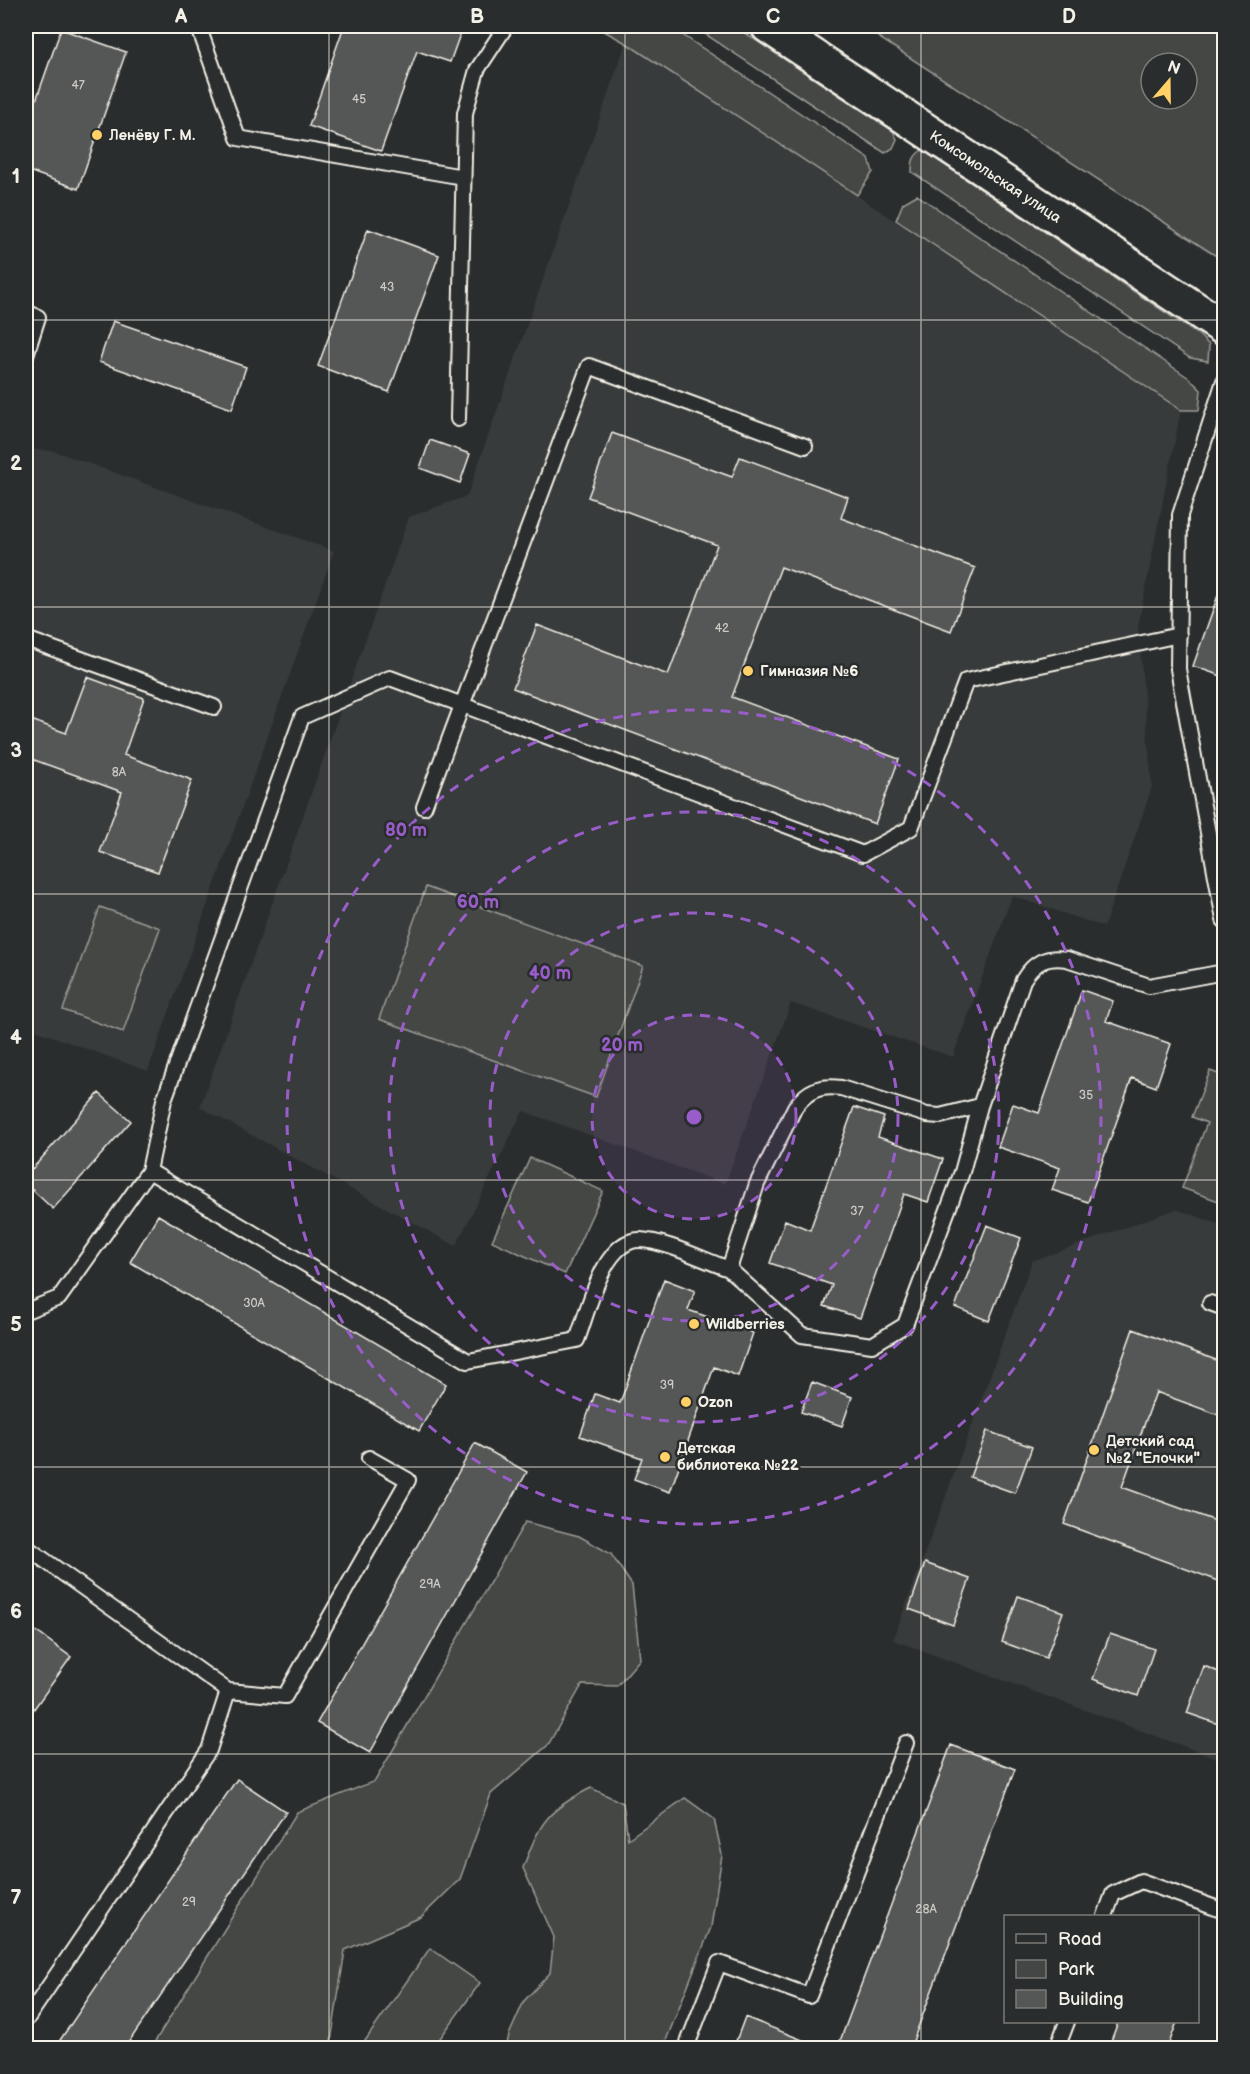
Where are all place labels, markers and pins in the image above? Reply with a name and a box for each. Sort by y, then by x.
place label: Ленёву Г. М. [108,126,195,145]
marker: Ленёву Г. М. [90,128,104,142]
place label: Гимназия №6 [760,662,858,681]
marker: Гимназия №6 [741,664,755,678]
centre of rings [684,1107,704,1127]
place label: Wildberries [706,1315,785,1334]
marker: Wildberries [687,1317,701,1331]
place label: Ozon [698,1393,733,1412]
marker: Ozon [679,1395,693,1409]
place label: Детский сад №2 "Елочки" [1106,1432,1200,1468]
place label: Детская библиотека №22 [677,1439,799,1475]
marker: Детский сад №2 "Елочки" [1087,1443,1101,1457]
marker: Детская библиотека №22 [658,1450,672,1464]

